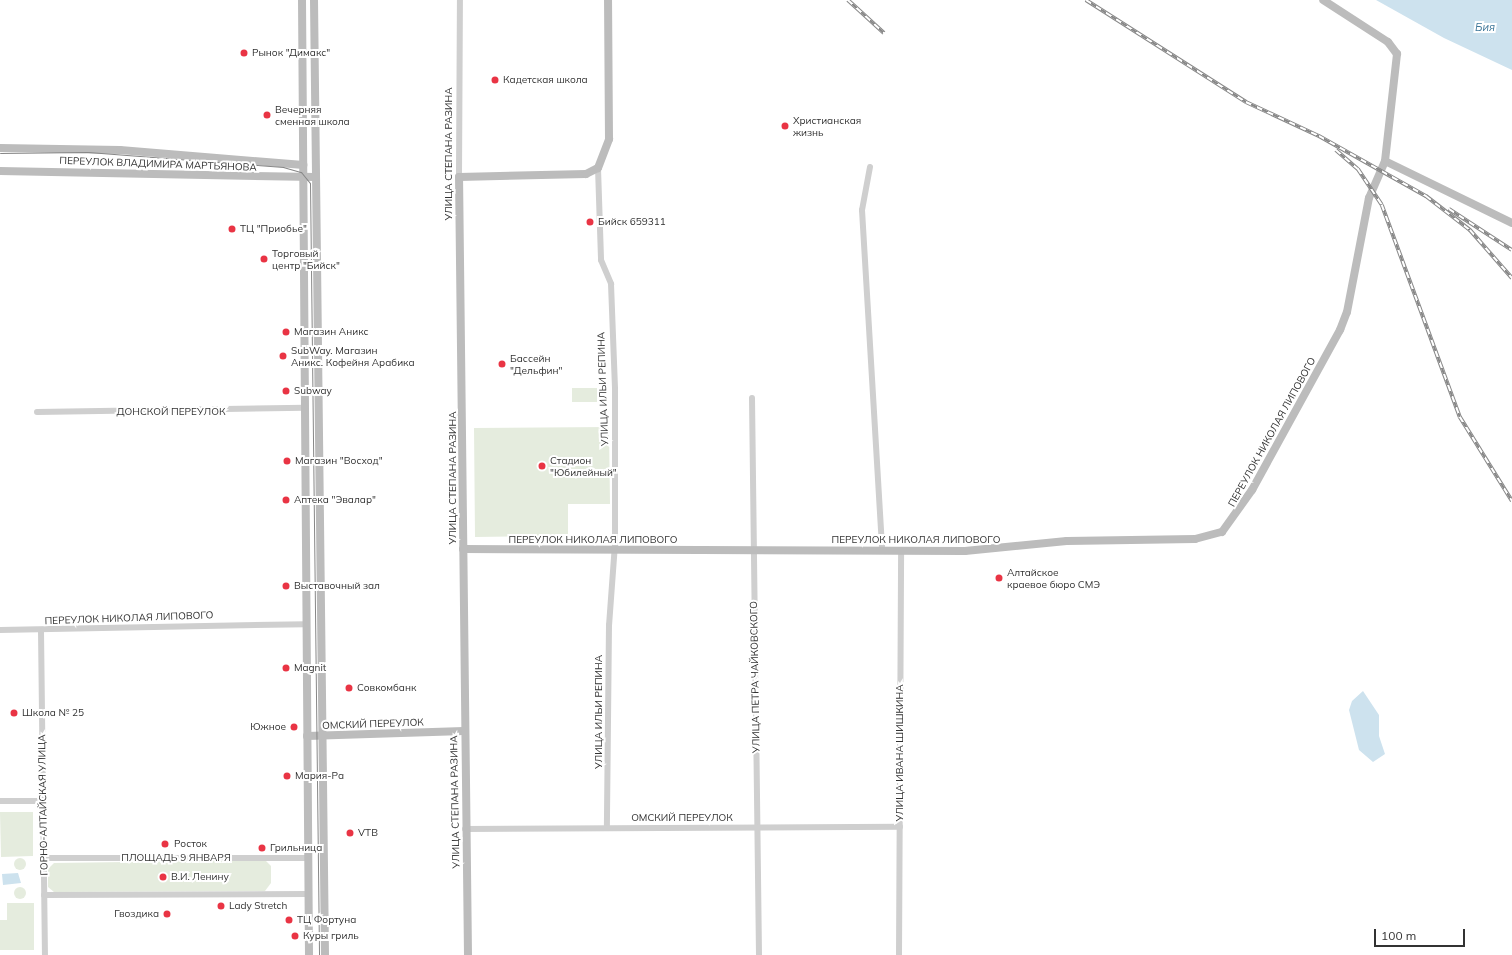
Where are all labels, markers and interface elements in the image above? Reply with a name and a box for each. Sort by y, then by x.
water label: Бия [1475,20,1495,34]
place label: Рынок "Димакс" [252,47,330,59]
marker: Рынок "Димакс" [239,48,249,58]
place label: Кадетская школа [503,74,588,86]
marker: Кадетская школа [490,75,500,85]
street label: УЛИЦА СТЕПАНА РАЗИНА [443,87,455,221]
place label: Вечерняя сменная школа [275,103,350,126]
marker: Вечерняя сменная школа [262,110,272,120]
place label: Христианская жизнь [793,114,861,138]
marker: Христианская жизнь [780,121,790,131]
street label: ПЕРЕУЛОК ВЛАДИМИРА МАРТЬЯНОВА [59,155,257,173]
place label: Бийск 659311 [598,216,666,228]
marker: Бийск 659311 [585,217,595,227]
place label: ТЦ "Приобье" [240,223,307,235]
marker: ТЦ "Приобье" [227,224,237,234]
place label: Торговый центр "Бийск" [272,247,340,270]
marker: Торговый центр "Бийск" [259,254,269,264]
place label: Магазин Аникс [294,326,369,338]
marker: Магазин Аникс [281,327,291,337]
street label: УЛИЦА ИЛЬИ РЕПИНА [595,332,611,446]
place label: SubWay. Магазин Аникс. Кофейня Арабика [291,344,415,368]
marker: SubWay. Магазин Аникс. Кофейня Арабика [278,351,288,361]
place label: Бассейн "Дельфин" [510,352,562,376]
street label: ПЕРЕУЛОК НИКОЛАЯ ЛИПОВОГО [1226,355,1318,509]
marker: Бассейн "Дельфин" [497,359,507,369]
place label: Subway [294,385,332,397]
marker: Subway [281,386,291,396]
street label: ДОНСКОЙ ПЕРЕУЛОК [116,406,226,418]
street label: УЛИЦА СТЕПАНА РАЗИНА [447,411,459,545]
place label: Стадион "Юбилейный" [550,454,617,478]
place label: Магазин "Восход" [295,455,383,467]
marker: Магазин "Восход" [282,456,292,466]
marker: Стадион "Юбилейный" [537,461,547,471]
place label: Аптека "Эвалар" [294,494,376,506]
marker: Аптека "Эвалар" [281,495,291,505]
street label: ПЕРЕУЛОК НИКОЛАЯ ЛИПОВОГО [508,534,678,546]
street label: ПЕРЕУЛОК НИКОЛАЯ ЛИПОВОГО [831,534,1001,546]
place label: Алтайское краевое бюро СМЭ [1007,566,1100,590]
marker: Алтайское краевое бюро СМЭ [994,573,1004,583]
place label: Выставочный зал [294,580,380,592]
marker: Выставочный зал [281,581,291,591]
street label: УЛИЦА ПЕТРА ЧАЙКОВСКОГО [748,601,762,753]
street label: ПЕРЕУЛОК НИКОЛАЯ ЛИПОВОГО [44,609,214,627]
street label: УЛИЦА ИЛЬИ РЕПИНА [593,655,605,769]
place label: Magnit [294,662,326,674]
marker: Magnit [281,663,291,673]
place label: Совкомбанк [357,682,416,694]
marker: Совкомбанк [344,683,354,693]
street label: УЛИЦА ИВАНА ШИШКИНА [894,684,906,822]
place label: Школа № 25 [22,707,84,719]
marker: Школа № 25 [9,708,19,718]
street label: ОМСКИЙ ПЕРЕУЛОК [322,716,424,732]
place label: Южное [250,721,286,733]
marker: Южное [289,722,299,732]
street label: ГОРНО-АЛТАЙСКАЯ УЛИЦА [36,734,50,876]
street label: УЛИЦА СТЕПАНА РАЗИНА [448,735,462,869]
place label: Мария-Ра [295,770,344,782]
marker: Мария-Ра [282,771,292,781]
street label: ОМСКИЙ ПЕРЕУЛОК [631,812,733,824]
place label: VTB [358,827,378,839]
marker: VTB [345,828,355,838]
marker: Росток [159,838,171,850]
place label: Росток [174,838,207,850]
place label: Грильница [270,842,322,854]
marker: Грильница [257,843,267,853]
street label: ПЛОЩАДЬ 9 ЯНВАРЯ [121,852,231,864]
place label: В.И. Ленину [171,871,229,883]
marker: В.И. Ленину [158,872,168,882]
place label: Lady Stretch [229,900,287,912]
marker: Lady Stretch [216,901,226,911]
place label: Гвоздика [114,908,159,920]
marker: Гвоздика [162,909,172,919]
place label: ТЦ Фортуна [297,914,356,926]
marker: ТЦ Фортуна [284,915,294,925]
scale bar [1376,921,1467,947]
text: 100 m [1381,928,1416,943]
place label: Куры гриль [303,930,359,942]
marker: Куры гриль [290,931,300,941]

